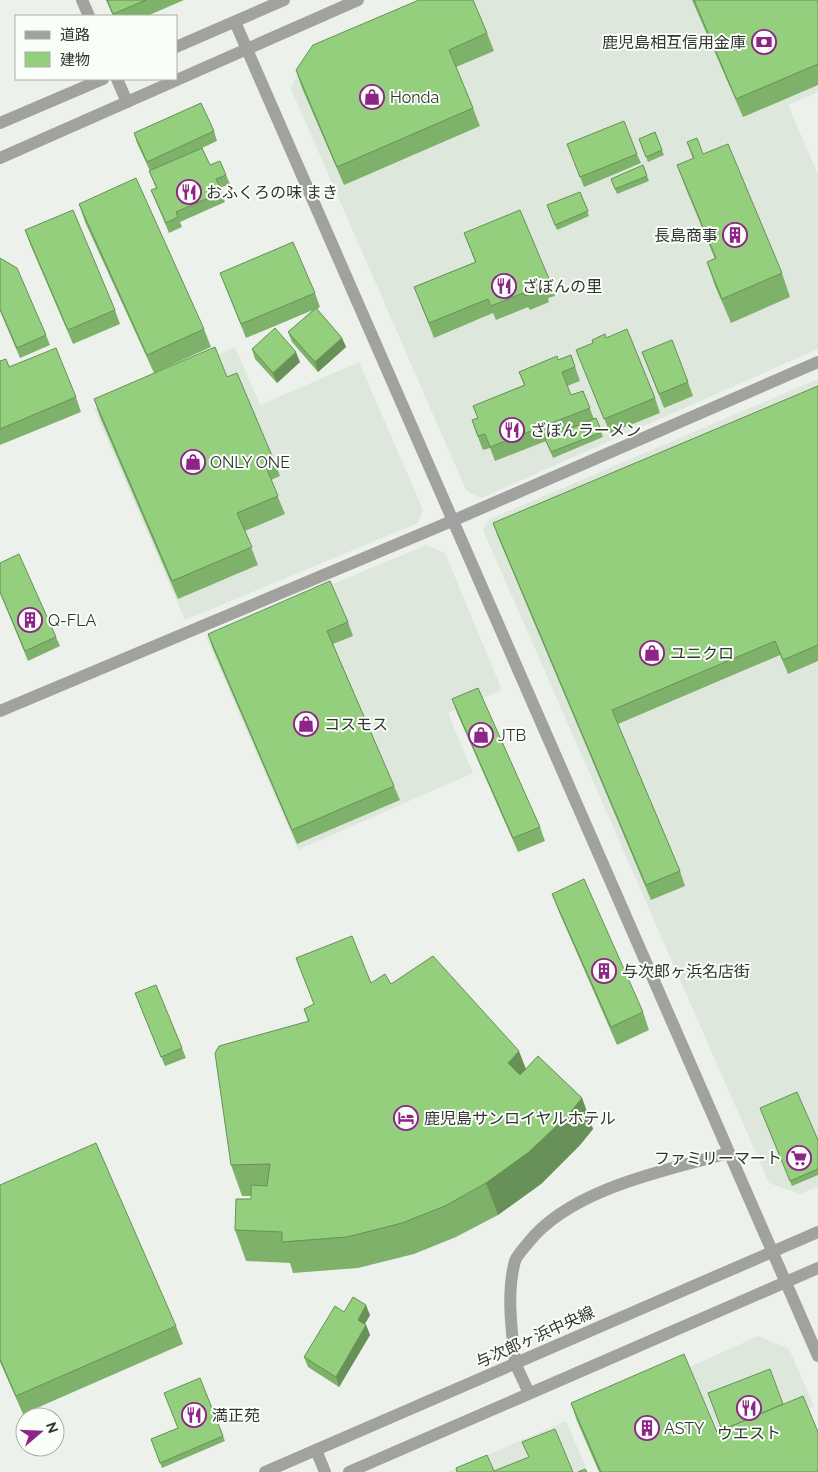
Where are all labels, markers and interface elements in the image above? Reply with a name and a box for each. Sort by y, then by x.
legend [15,15,178,80]
text: 道路 [60,26,90,44]
bank icon: 鹿児島相互信用金庫 [751,29,777,55]
place label: 鹿児島相互信用金庫 [602,33,746,52]
text: 建物 [60,51,90,69]
shop icon: Honda [359,84,385,110]
place label: Honda [390,88,439,107]
restaurant icon: おふくろの味 まき [176,179,202,205]
place label: おふくろの味 まき [206,183,338,202]
building icon: 長島商事 [722,222,748,248]
place label: 長島商事 [654,226,718,245]
restaurant icon: ざぼんの里 [491,273,517,299]
place label: ざぼんの里 [522,277,602,296]
restaurant icon: ざぼんラーメン [499,417,525,443]
place label: ざぼんラーメン [530,421,641,440]
shop icon: ONLY ONE [180,449,206,475]
place label: ONLY ONE [210,453,290,472]
building icon: Q-FLA [17,607,43,633]
place label: Q-FLA [48,611,96,630]
shop icon: ユニクロ [639,640,665,666]
place label: ユニクロ [670,644,734,663]
shop icon: コスモス [293,711,319,737]
place label: コスモス [324,715,388,734]
shop icon: JTB [468,722,494,748]
place label: JTB [498,726,526,745]
building icon: 与次郎ヶ浜名店街 [591,958,617,984]
place label: 与次郎ヶ浜名店街 [622,962,750,981]
hotel icon: 鹿児島サンロイヤルホテル [393,1105,419,1131]
place label: 鹿児島サンロイヤルホテル [424,1109,616,1128]
supermarket icon: ファミリーマート [786,1145,812,1171]
place label: ファミリーマート [654,1149,782,1168]
street label: 与次郎ヶ浜中央線 [473,1302,597,1372]
restaurant icon: ウエスト [736,1395,762,1421]
restaurant icon: 満正苑 [181,1402,207,1428]
place label: 満正苑 [212,1406,260,1425]
north arrow [15,1407,65,1457]
building icon: ASTY [634,1415,660,1441]
place label: ASTY [664,1419,705,1438]
text: N [43,1420,62,1435]
place label: ウエスト [717,1424,781,1443]

